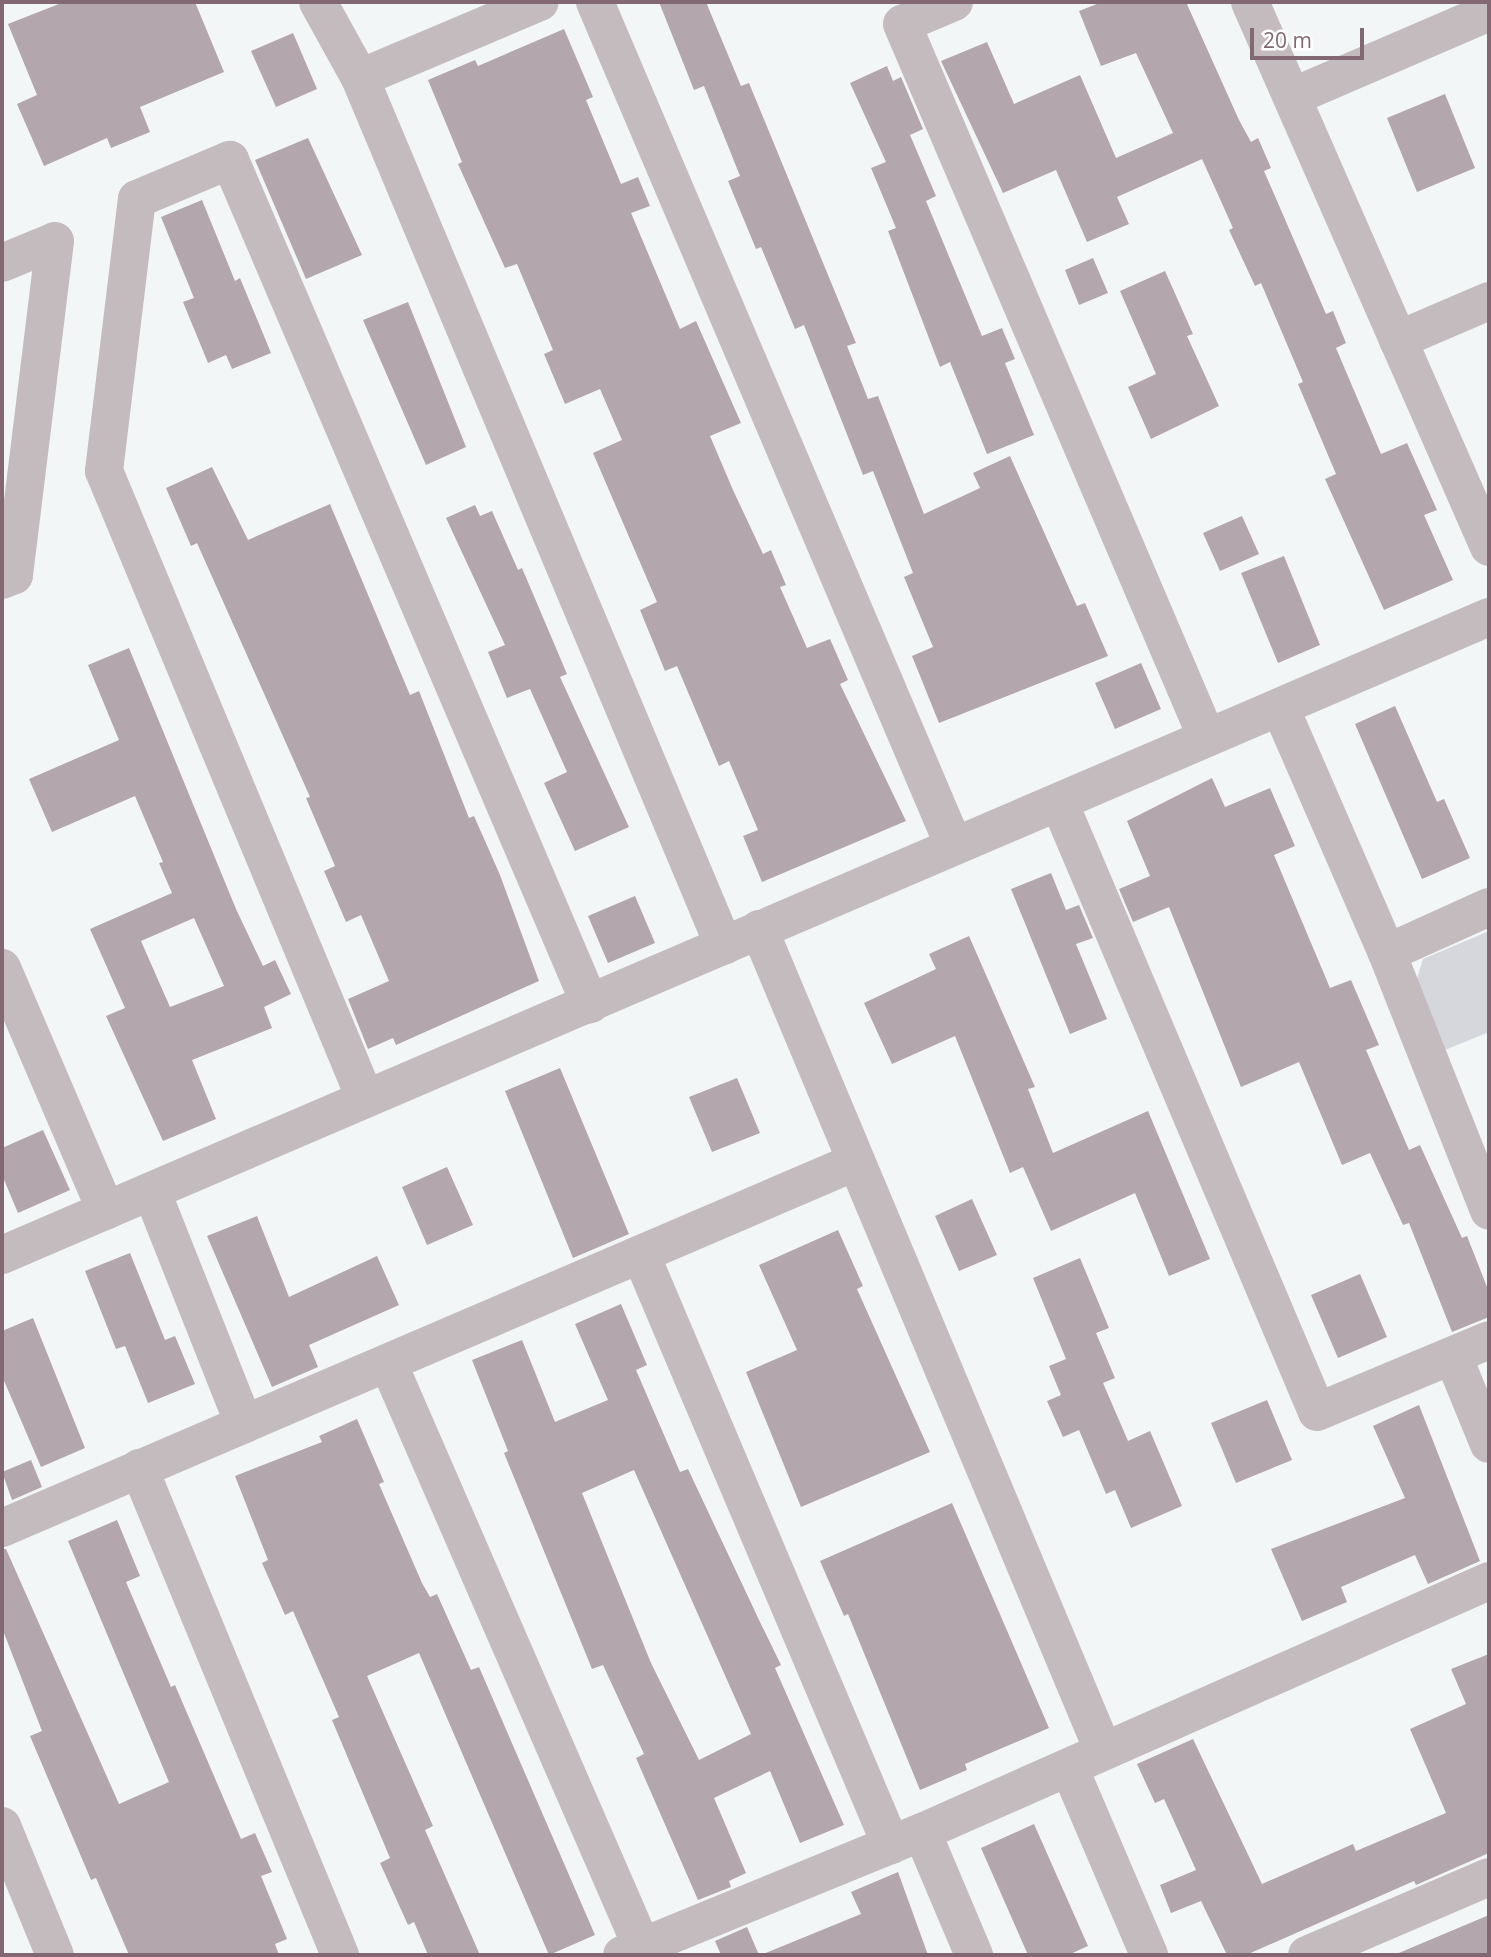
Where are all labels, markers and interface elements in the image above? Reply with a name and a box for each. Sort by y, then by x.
scale bar [1253,14,1367,58]
text: 20 m [1263,26,1312,54]

